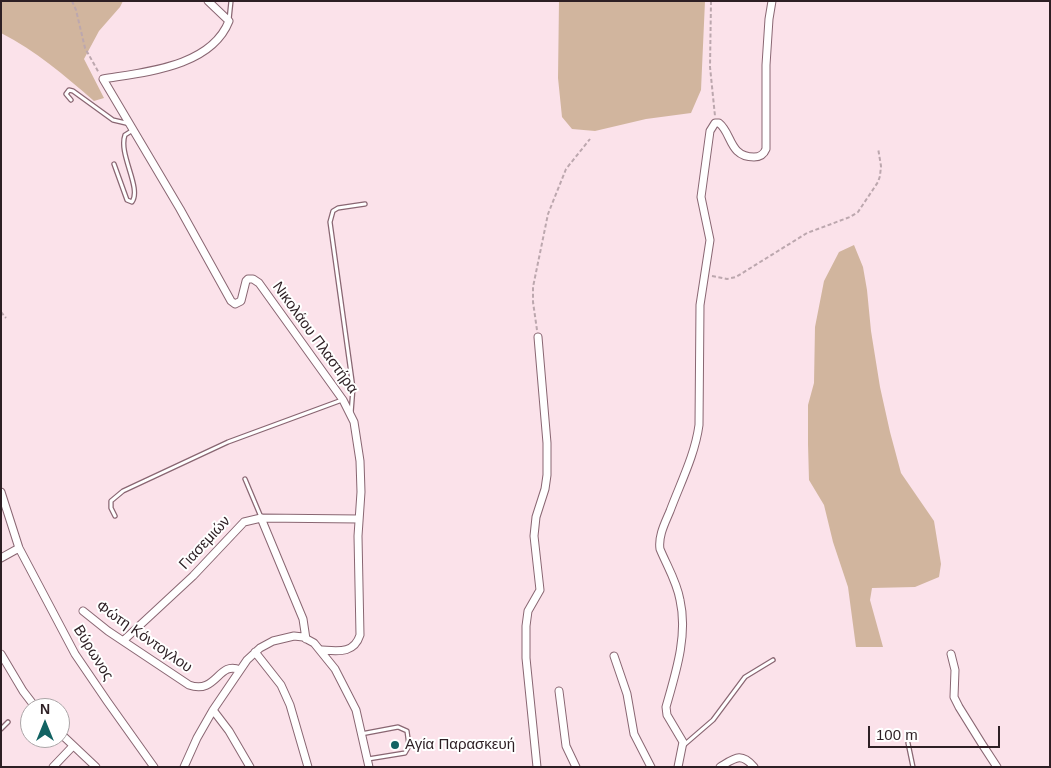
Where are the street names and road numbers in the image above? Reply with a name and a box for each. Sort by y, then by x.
street label: Νικολάου Πλαστήρα [268,279,362,397]
street label: Γιασεμιών [176,512,234,574]
street label: Φώτη Κόντογλου [93,597,195,677]
street label: Βύρωνος [69,622,117,684]

